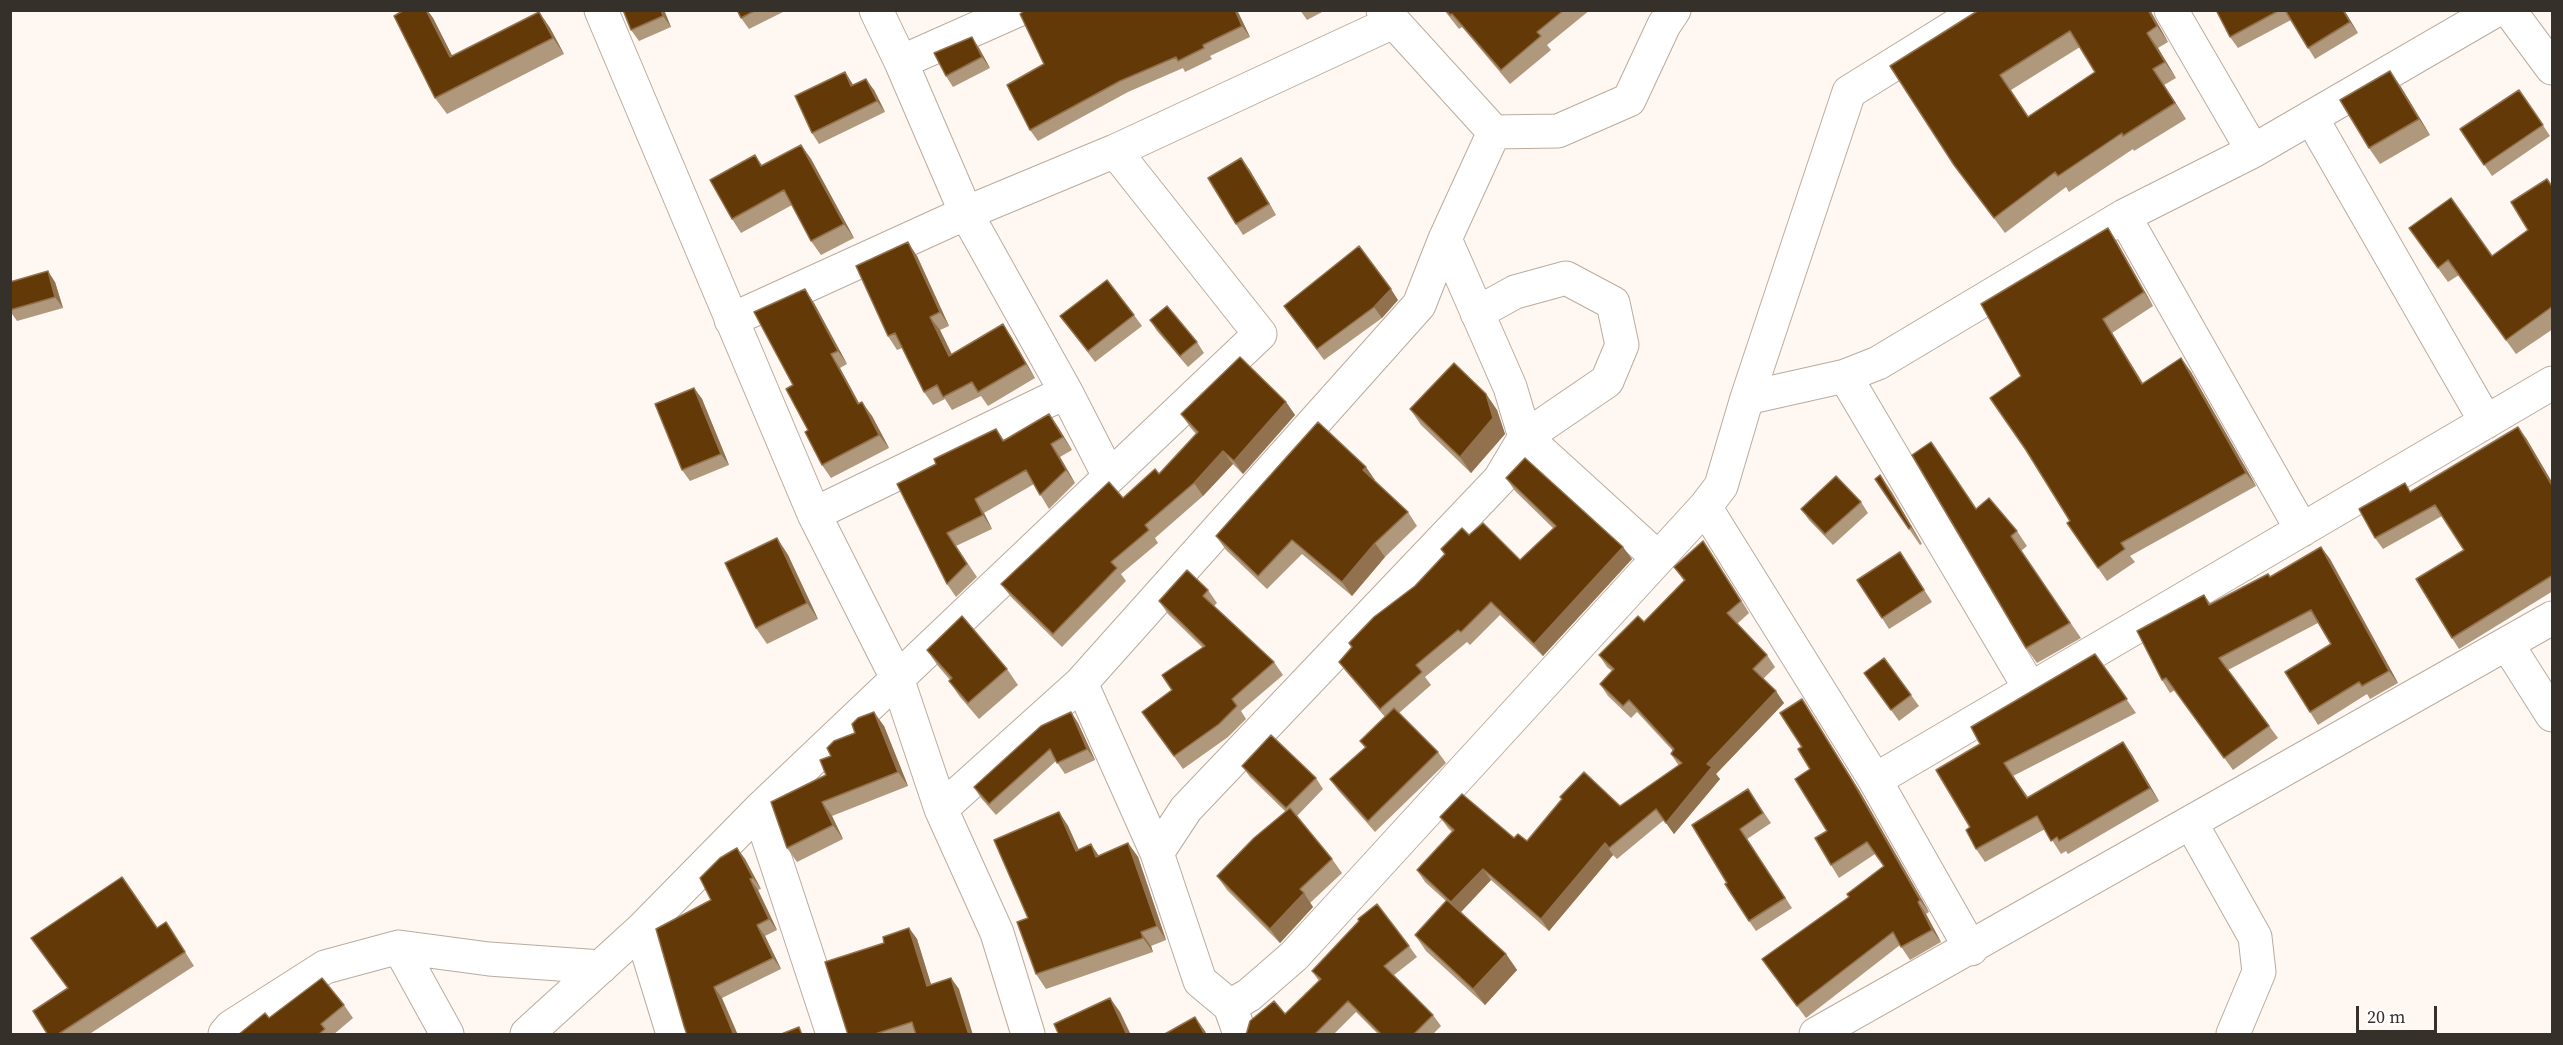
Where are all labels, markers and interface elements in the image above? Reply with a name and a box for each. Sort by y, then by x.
scale bar [2359,994,2440,1032]
text: 20 m [2367,1004,2405,1029]

